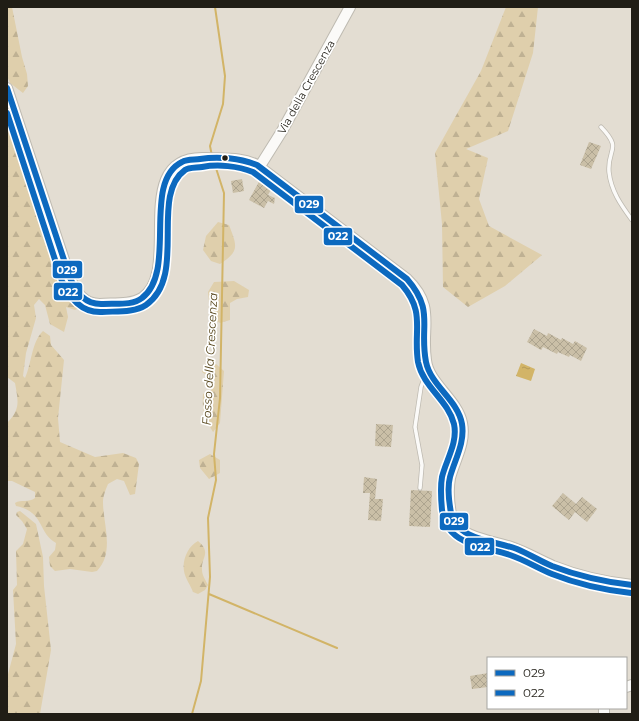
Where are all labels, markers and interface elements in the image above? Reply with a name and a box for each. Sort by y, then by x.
street label: Via della Crescenza [274,37,338,137]
unlabelled marker [220,153,230,163]
line badge: 029 [294,195,324,214]
text: 029 [299,197,319,211]
line badge: 022 [323,227,353,246]
text: 022 [328,229,349,243]
line badge: 029 [52,260,83,279]
text: 029 [57,263,77,277]
line badge: 022 [53,282,83,301]
text: 022 [58,285,79,299]
water label: Fosso della Crescenza [199,292,220,426]
line badge: 029 [439,512,469,531]
text: 029 [444,514,464,528]
line badge: 022 [464,537,495,556]
text: 022 [470,540,491,554]
legend [487,657,627,709]
text: 029 [523,665,545,680]
text: 022 [523,685,545,700]

